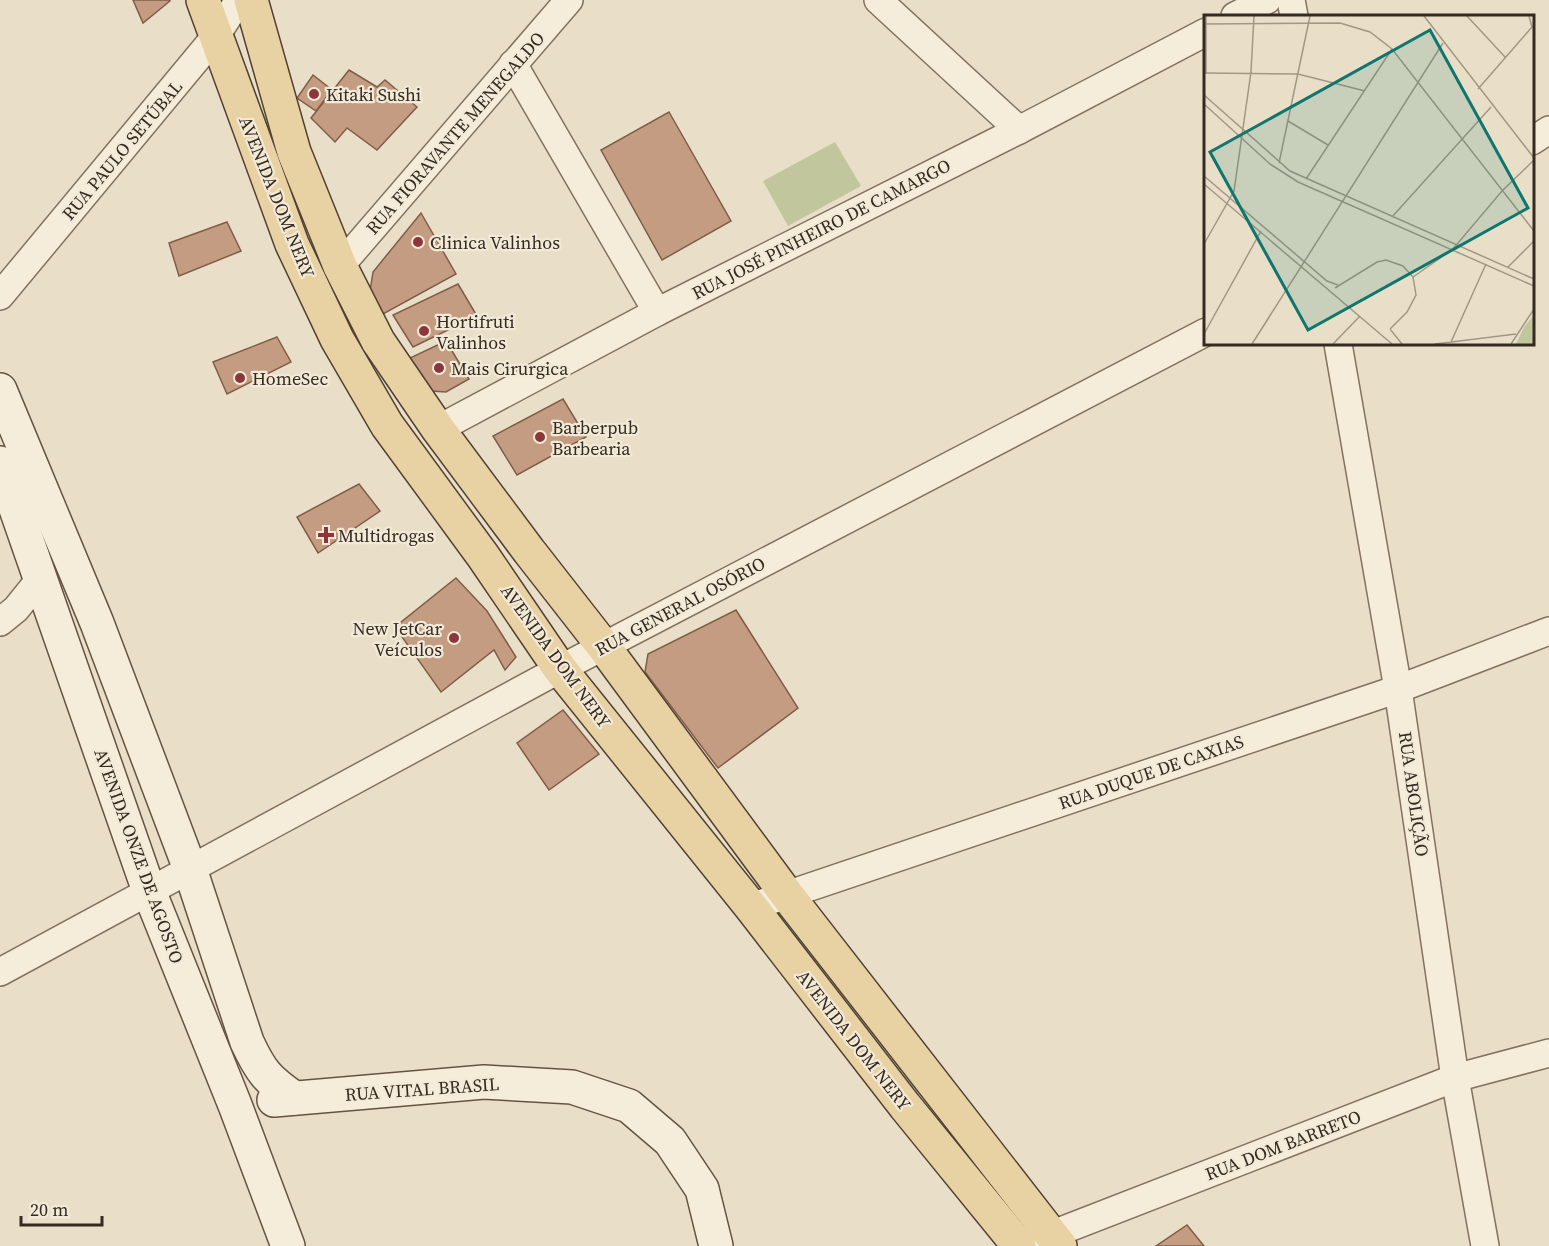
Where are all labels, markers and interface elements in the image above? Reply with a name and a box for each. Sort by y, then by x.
inset map [1204,15,1534,345]
street label: RUA FIORAVANTE MENEGALDO [360,26,550,240]
street label: RUA PAULO SETÚBAL [56,75,188,225]
place label: Kitaki Sushi [326,82,421,107]
marker: Kitaki Sushi [307,87,321,101]
street label: AVENIDA DOM NERY [233,112,321,282]
street label: RUA JOSÉ PINHEIRO DE CAMARGO [687,153,955,305]
place label: Clinica Valinhos [430,230,560,255]
marker: Clinica Valinhos [411,235,425,249]
place label: Hortifruti Valinhos [436,309,515,355]
marker: Hortifruti Valinhos [417,324,431,338]
place label: Mais Cirurgica [451,356,569,381]
marker: Mais Cirurgica [432,361,446,375]
place label: HomeSec [252,366,328,391]
marker: HomeSec [233,371,247,385]
place label: Barberpub Barbearia [552,415,638,461]
marker: Barberpub Barbearia [533,430,547,444]
place label: Multidrogas [338,523,435,548]
marker: Multidrogas [319,528,333,542]
street label: RUA GENERAL OSÓRIO [591,551,769,661]
street label: AVENIDA DOM NERY [495,579,617,734]
place label: New JetCar Veículos [353,616,442,662]
marker: New JetCar Veículos [447,631,461,645]
street label: RUA DUQUE DE CAXIAS [1055,729,1247,815]
street label: RUA ABOLIÇÃO [1393,730,1435,858]
street label: AVENIDA ONZE DE AGOSTO [88,745,190,967]
street label: AVENIDA DOM NERY [791,964,917,1116]
street label: RUA VITAL BRASIL [344,1071,500,1107]
street label: RUA DOM BARRETO [1202,1104,1364,1186]
scale bar [21,1189,102,1227]
text: 20 m [30,1197,68,1222]

